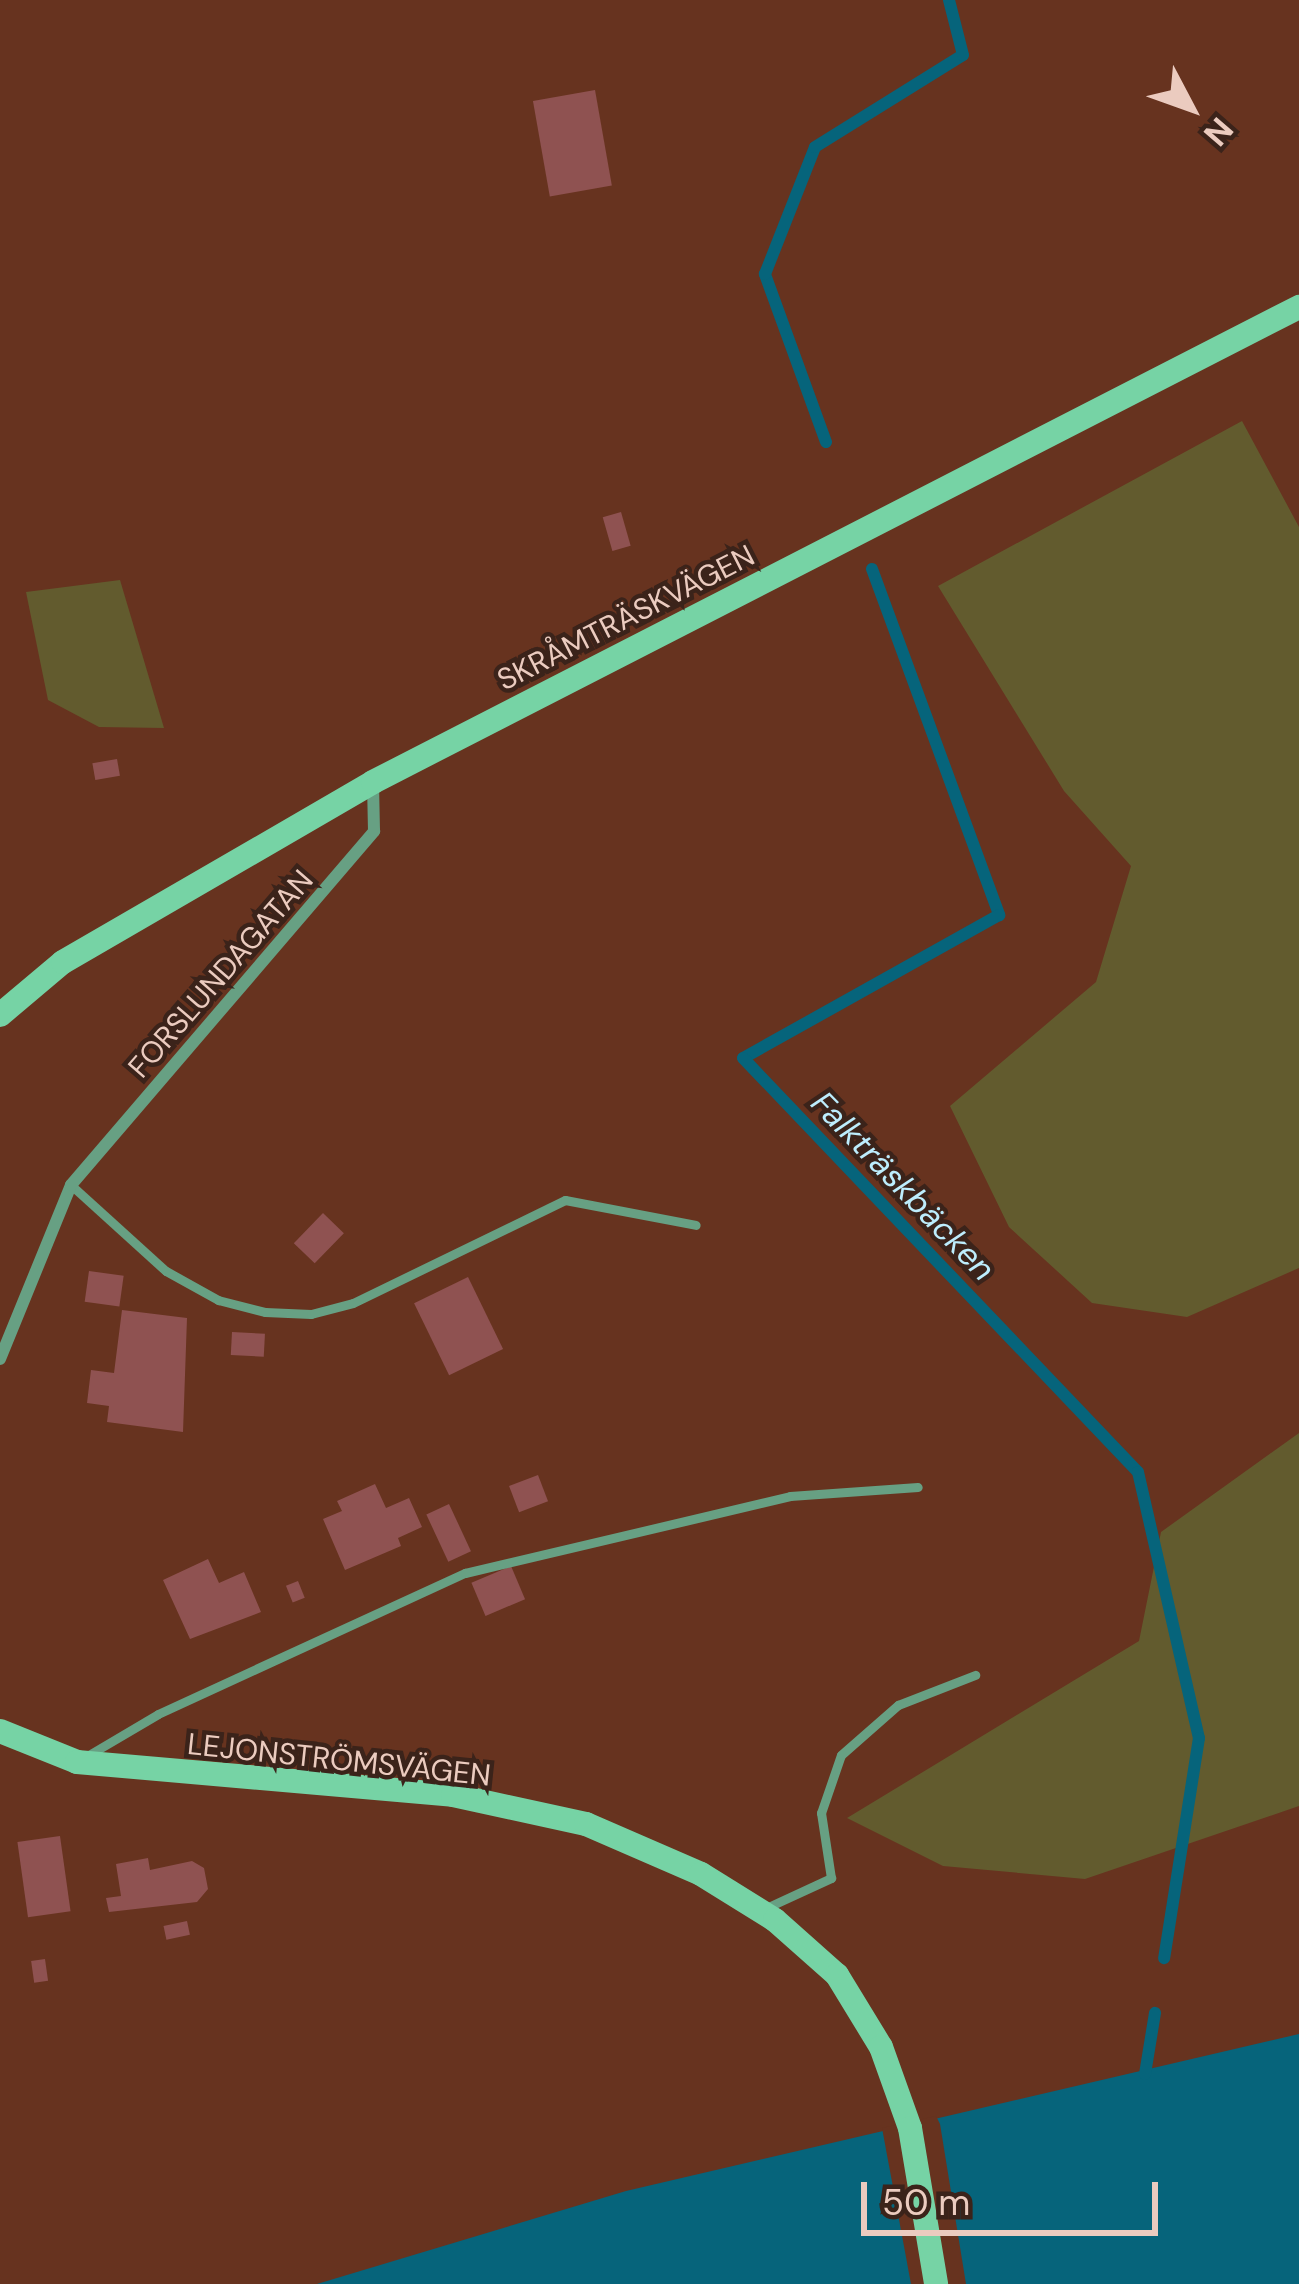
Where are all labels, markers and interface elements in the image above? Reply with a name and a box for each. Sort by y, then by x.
north arrow [1131,48,1251,168]
text: N [1194,109,1243,155]
street label: SKRÅMTRÄSKVÄGEN [491,538,761,698]
street label: FORSLUNDAGATAN [121,863,321,1085]
water label: Falkträskbäcken [803,1083,1003,1289]
street label: LEJONSTRÖMSVÄGEN [186,1726,492,1794]
scale bar [867,2158,1164,2232]
text: 50 m [882,2179,970,2226]

